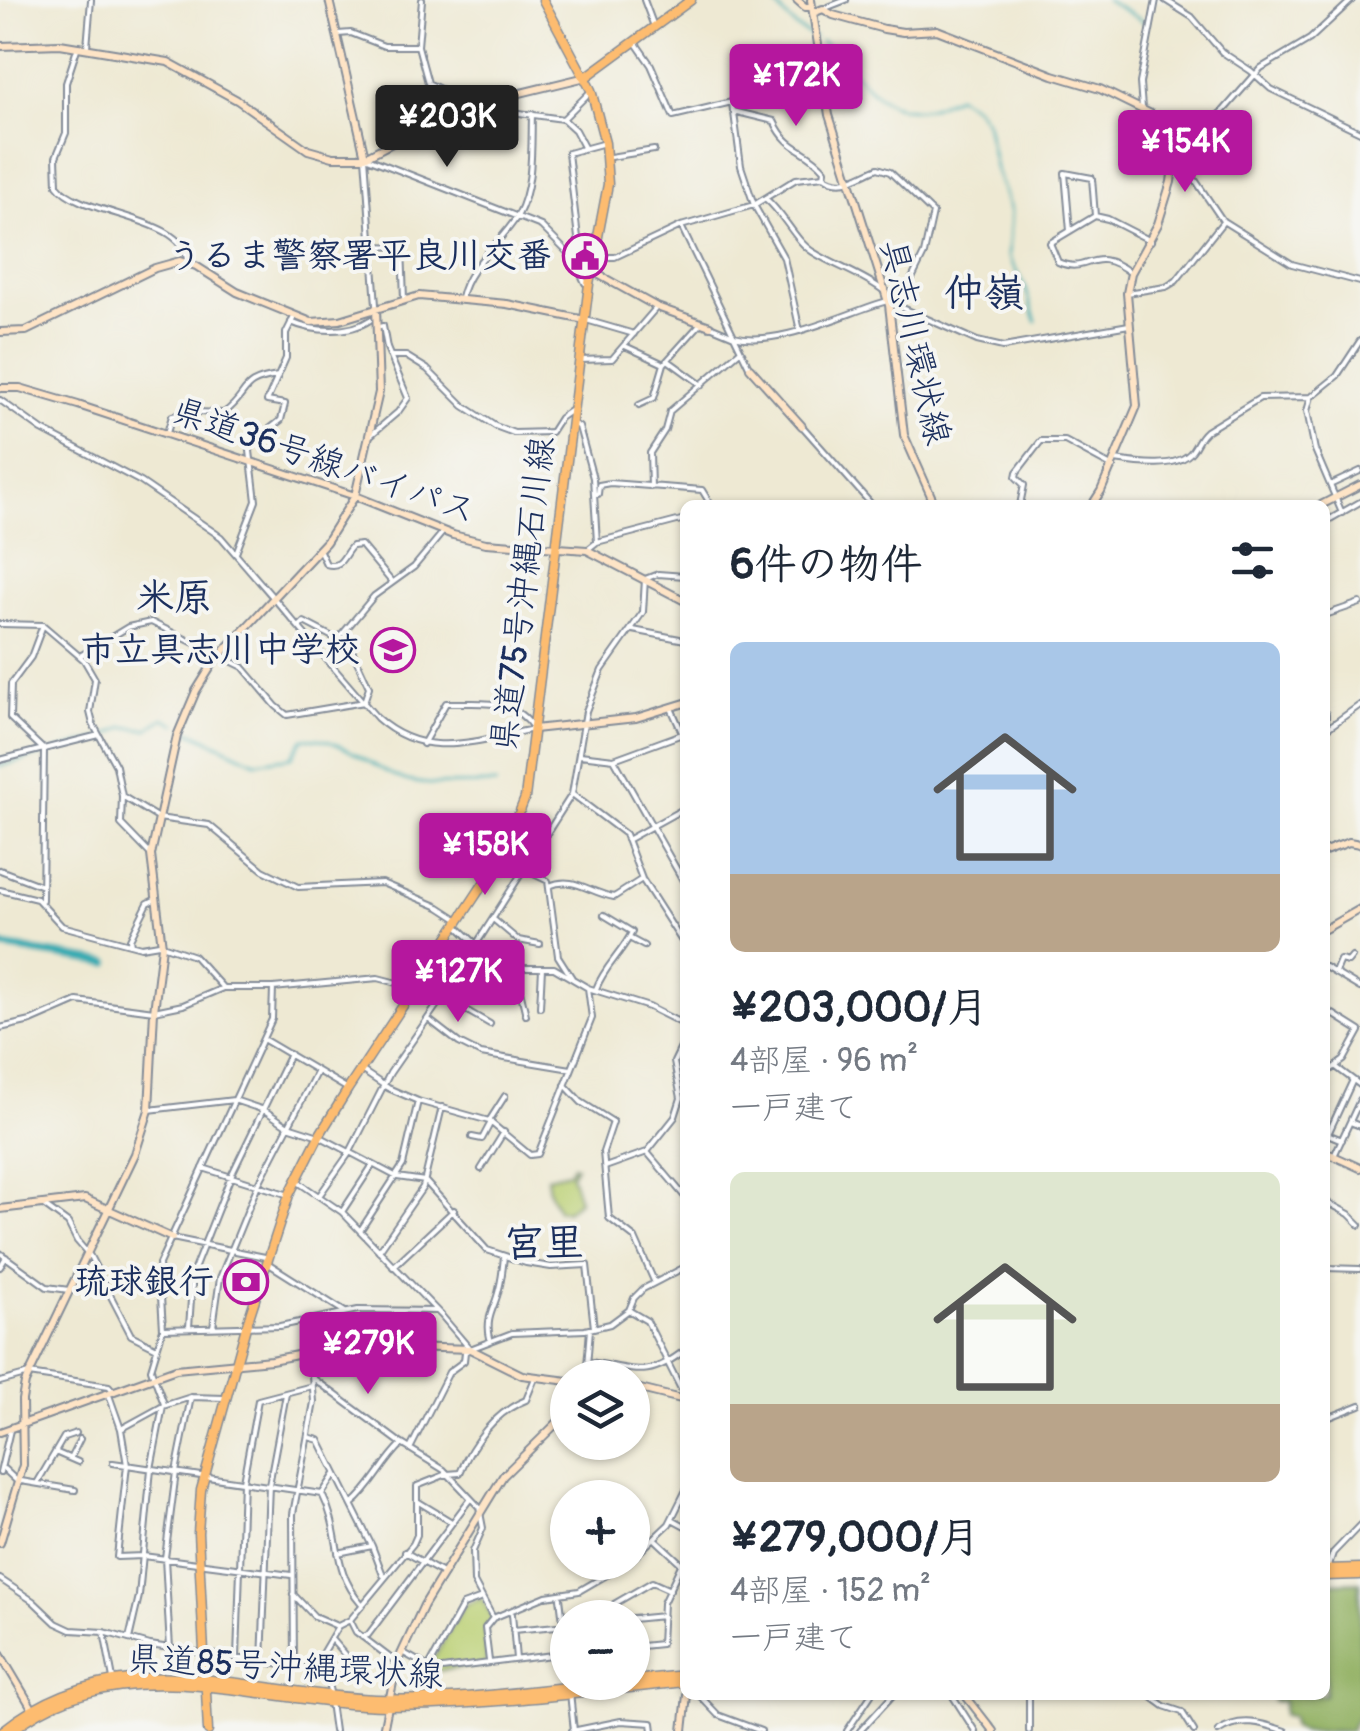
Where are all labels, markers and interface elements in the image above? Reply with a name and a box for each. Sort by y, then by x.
pin: ¥172K [726,44,866,129]
text: ¥172K [752,56,840,96]
pin: ¥203K [377,85,517,170]
text: ¥203K [397,97,497,137]
pin: ¥154K [1115,110,1255,195]
text: ¥154K [1140,122,1230,162]
public building icon: うるま警察署平良川交番 [562,233,608,279]
place label: うるま警察署平良川交番 [167,234,552,278]
street label: 具志川環状線 [870,235,960,449]
district label: 仲嶺 [944,269,1024,318]
street label: 県道36号線バイパス [166,388,482,534]
street label: 県道75号沖縄石川線 [482,434,564,754]
icon: filters [1225,533,1280,588]
text: 6件の物件 [730,539,922,591]
district label: 米原 [136,574,212,622]
school or university icon: 市立具志川中学校 [370,627,416,673]
place label: 市立具志川中学校 [80,628,360,672]
icon: home [915,707,1095,887]
pin: ¥158K [415,813,555,898]
text: ¥158K [441,825,529,865]
pin: ¥127K [388,940,528,1025]
text: ¥127K [414,952,502,992]
text: ¥203,000/月 [730,982,989,1034]
text: 4部屋 · 96 m² [730,1041,918,1081]
text: 一戸建て [730,1088,858,1128]
district label: 宮里 [504,1219,584,1268]
icon: home [915,1237,1095,1417]
bank icon: 琉球銀行 [223,1259,269,1305]
place label: 琉球銀行 [74,1260,214,1304]
pin: ¥279K [298,1312,438,1397]
text: ¥279K [322,1324,414,1364]
map controls [550,1360,650,1700]
button: layers [550,1360,650,1460]
button: + [550,1480,650,1580]
text: ¥279,000/月 [730,1512,980,1564]
text: 4部屋 · 152 m² [730,1571,931,1611]
button: − [550,1600,650,1700]
text: 一戸建て [730,1618,858,1658]
street label: 県道85号沖縄環状線 [126,1637,444,1697]

